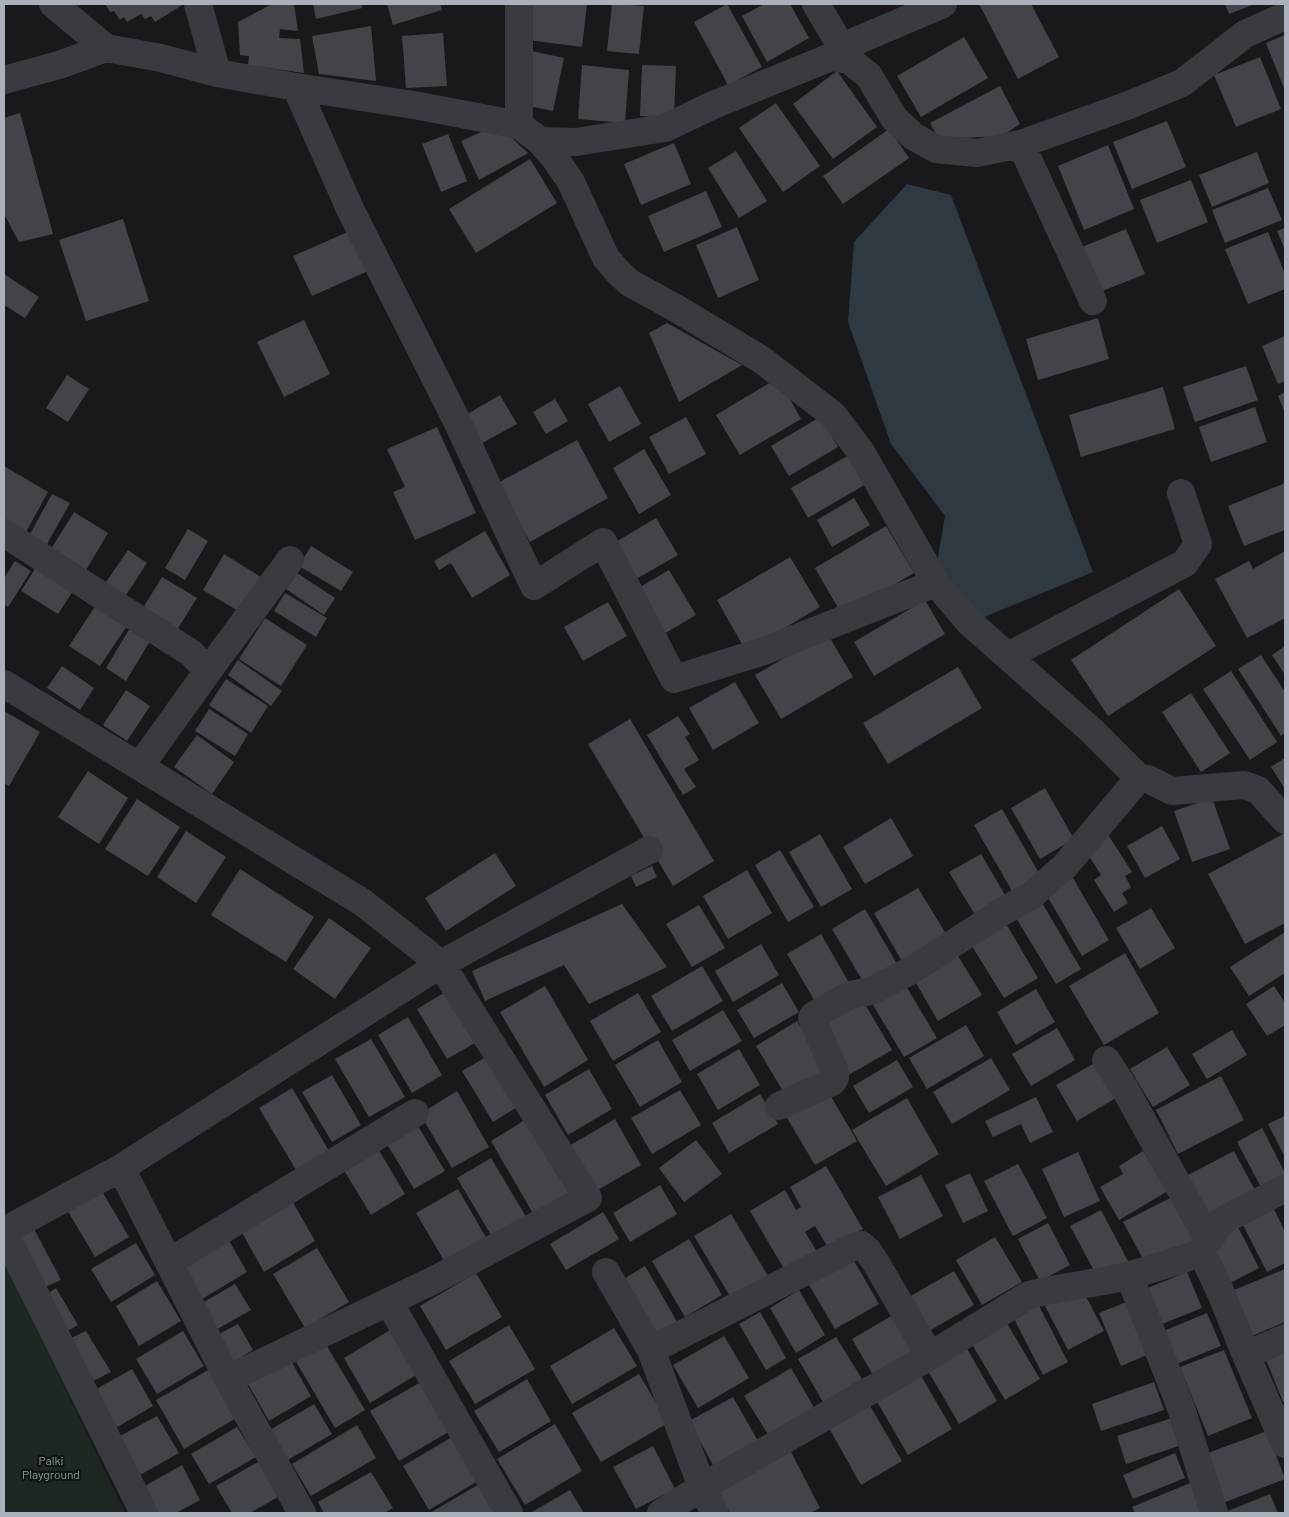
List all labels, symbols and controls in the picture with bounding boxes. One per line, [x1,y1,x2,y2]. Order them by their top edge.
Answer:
park label: Palki Playground [22,1453,80,1481]

